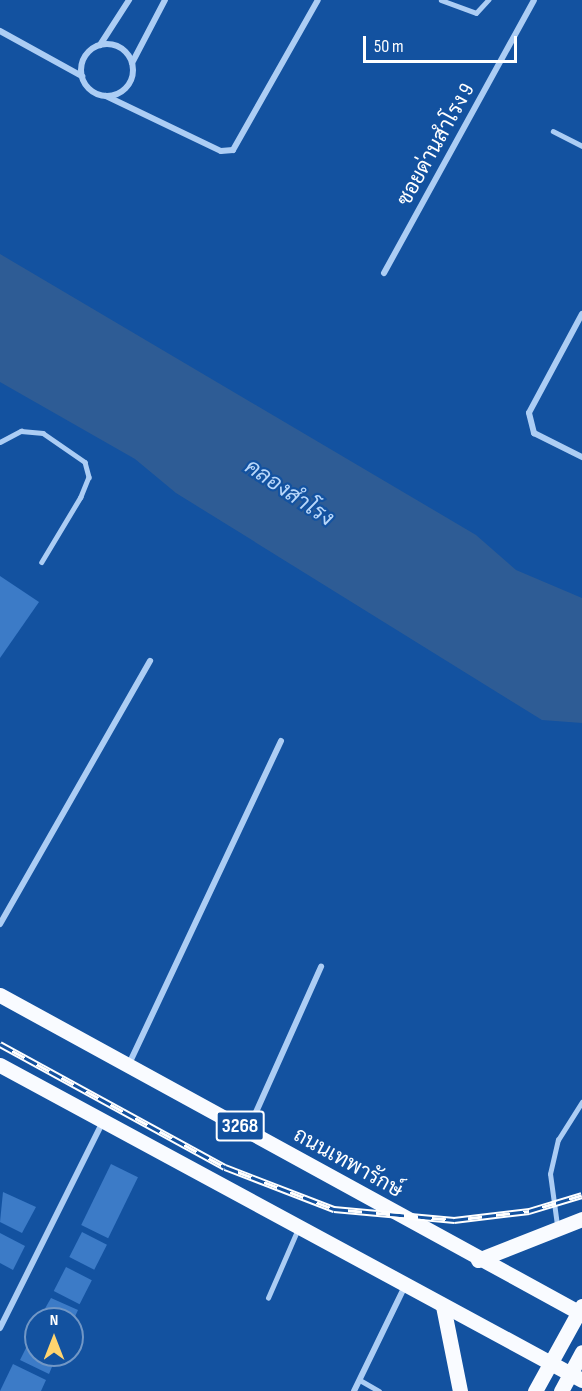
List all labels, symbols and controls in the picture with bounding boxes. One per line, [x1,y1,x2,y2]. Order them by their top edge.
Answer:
scale bar [366,24,520,62]
text: 50 m [374,36,404,57]
street label: ซอยด่านสำโรง 9 [392,79,480,211]
water label: คลองสำโรง [240,454,338,532]
road number: 3268 [214,1109,266,1143]
street label: ถนนเทพารักษ์ [289,1123,407,1203]
north arrow [24,1307,84,1367]
text: N [50,1311,58,1330]

